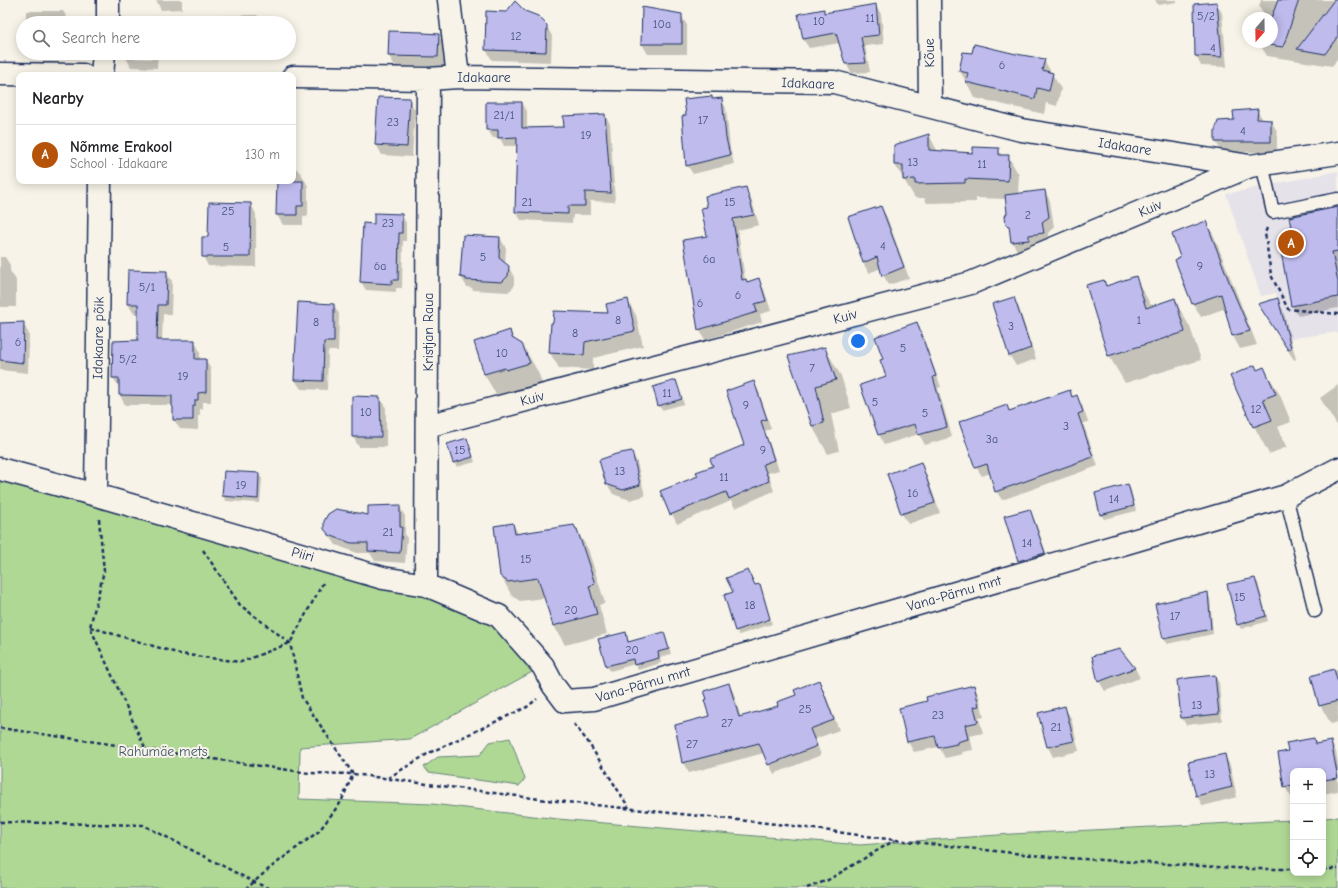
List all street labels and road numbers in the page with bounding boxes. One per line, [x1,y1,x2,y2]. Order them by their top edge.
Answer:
street label: Kõue [921,38,938,68]
street label: Idakaare [457,69,511,86]
street label: Idakaare [781,74,835,93]
street label: Idakaare [1097,134,1153,159]
street label: Kuiv [1136,196,1165,221]
street label: Kristjan Raua [420,292,437,372]
street label: Idakaare põik [89,296,108,380]
street label: Kuiv [831,305,859,328]
street label: Kuiv [518,387,546,410]
street label: Piiri [289,543,316,566]
street label: Vana-Pärnu mnt [905,572,1004,615]
street label: Vana-Pärnu mnt [594,663,693,706]

